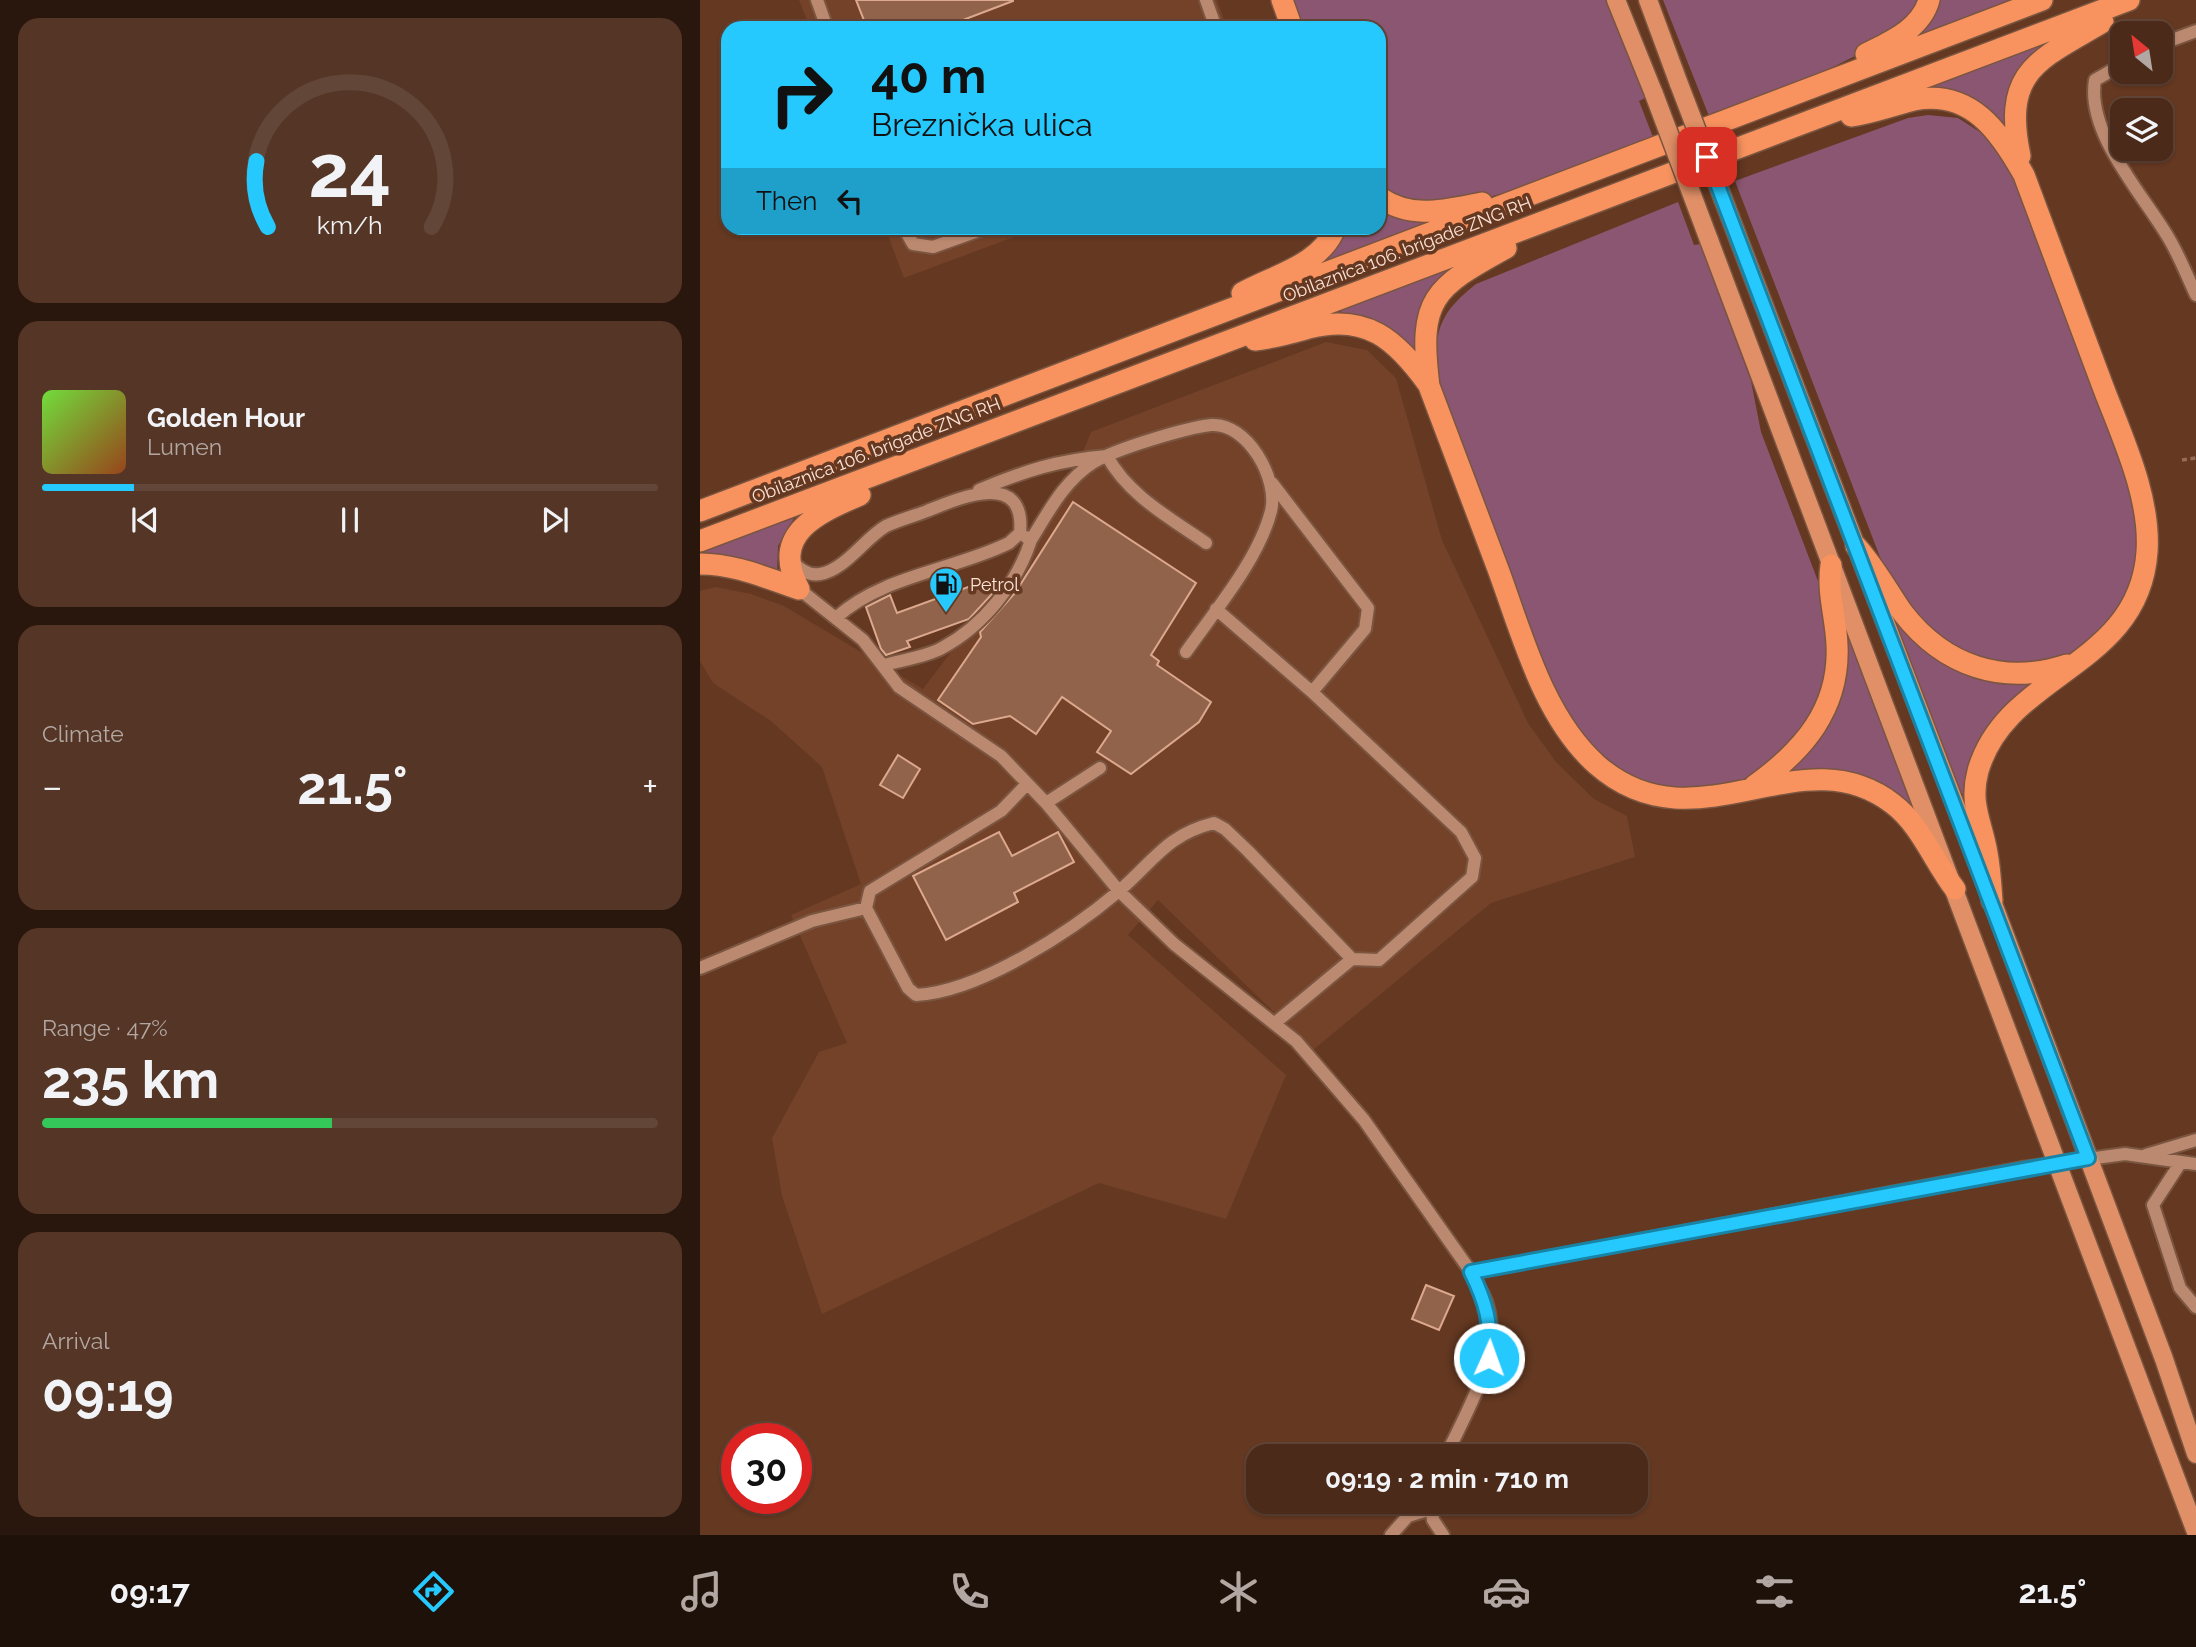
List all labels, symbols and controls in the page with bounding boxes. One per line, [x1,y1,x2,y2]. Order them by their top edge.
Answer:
north arrow [2110,21,2174,84]
map controls [2110,21,2173,161]
text: 40 m [871,47,986,104]
icon: right [756,49,847,140]
button: layers [2110,98,2173,161]
text: Breznička ulica [871,106,1093,143]
pin [1677,127,1737,187]
text: 24 [309,129,391,214]
icon: arrive [1688,138,1726,176]
icon: left [831,182,869,220]
text: Then [756,186,817,216]
street label: Obilaznica 106. brigade ZNG RH [1280,192,1534,306]
text: km/h [317,210,383,240]
street label: Obilaznica 106. brigade ZNG RH [749,393,1003,507]
text: Golden Hour [147,403,305,433]
text: Lumen [147,433,222,460]
icon: previous [126,501,164,539]
icon: pause [331,501,369,539]
icon: next [536,501,574,539]
fuel station icon: Petrol [927,565,965,614]
place label: Petrol [970,574,1019,595]
text: Climate [42,720,124,747]
text: 21.5° [297,755,408,816]
text: − [42,764,62,809]
text: + [642,764,658,809]
text: Range · 47% [42,1014,168,1041]
text: 235 km [42,1049,219,1110]
position arrow [1452,1321,1526,1395]
text: Arrival [42,1327,109,1354]
text: 09:19 [42,1362,174,1423]
speed limit sign: 30 [721,1423,812,1514]
text: 09:19 · 2 min · 710 m [1325,1464,1569,1494]
icon: directions [409,1567,458,1616]
icon: music [677,1567,726,1616]
icon: phone [945,1567,994,1616]
icon: climate [1214,1567,1263,1616]
icon: car [1482,1567,1531,1616]
icon: filters [1750,1567,1799,1616]
text: 09:17 [110,1573,190,1610]
text: 21.5° [2018,1573,2086,1610]

